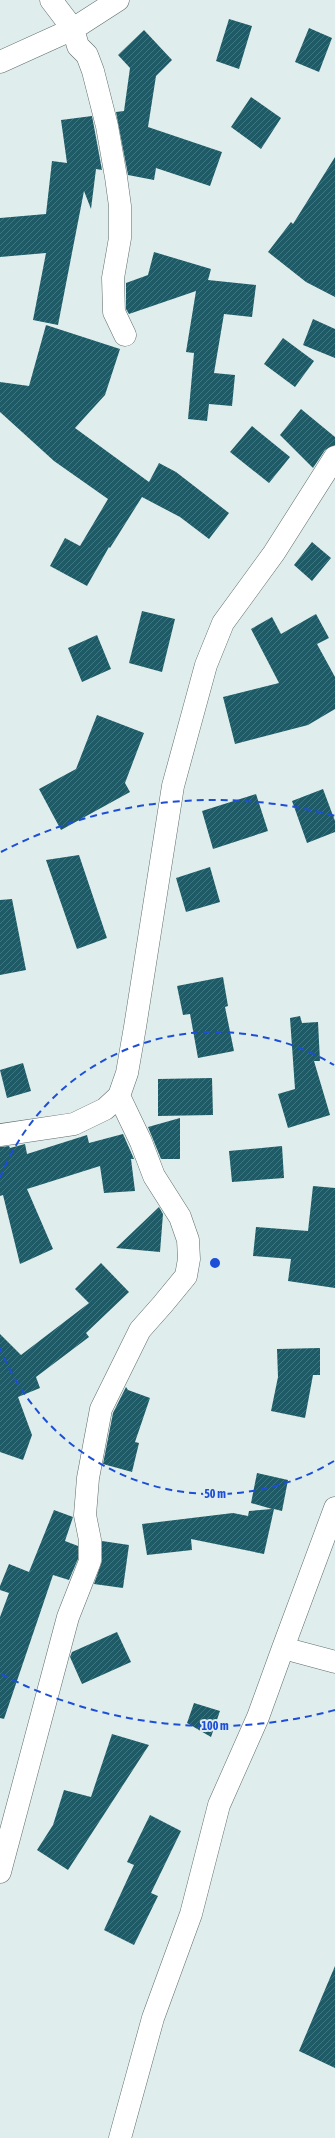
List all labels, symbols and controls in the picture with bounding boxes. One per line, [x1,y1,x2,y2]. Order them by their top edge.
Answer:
centre of rings [208,1256,222,1270]
text: 50 m [204,1487,226,1501]
text: 100 m [201,1719,229,1733]

